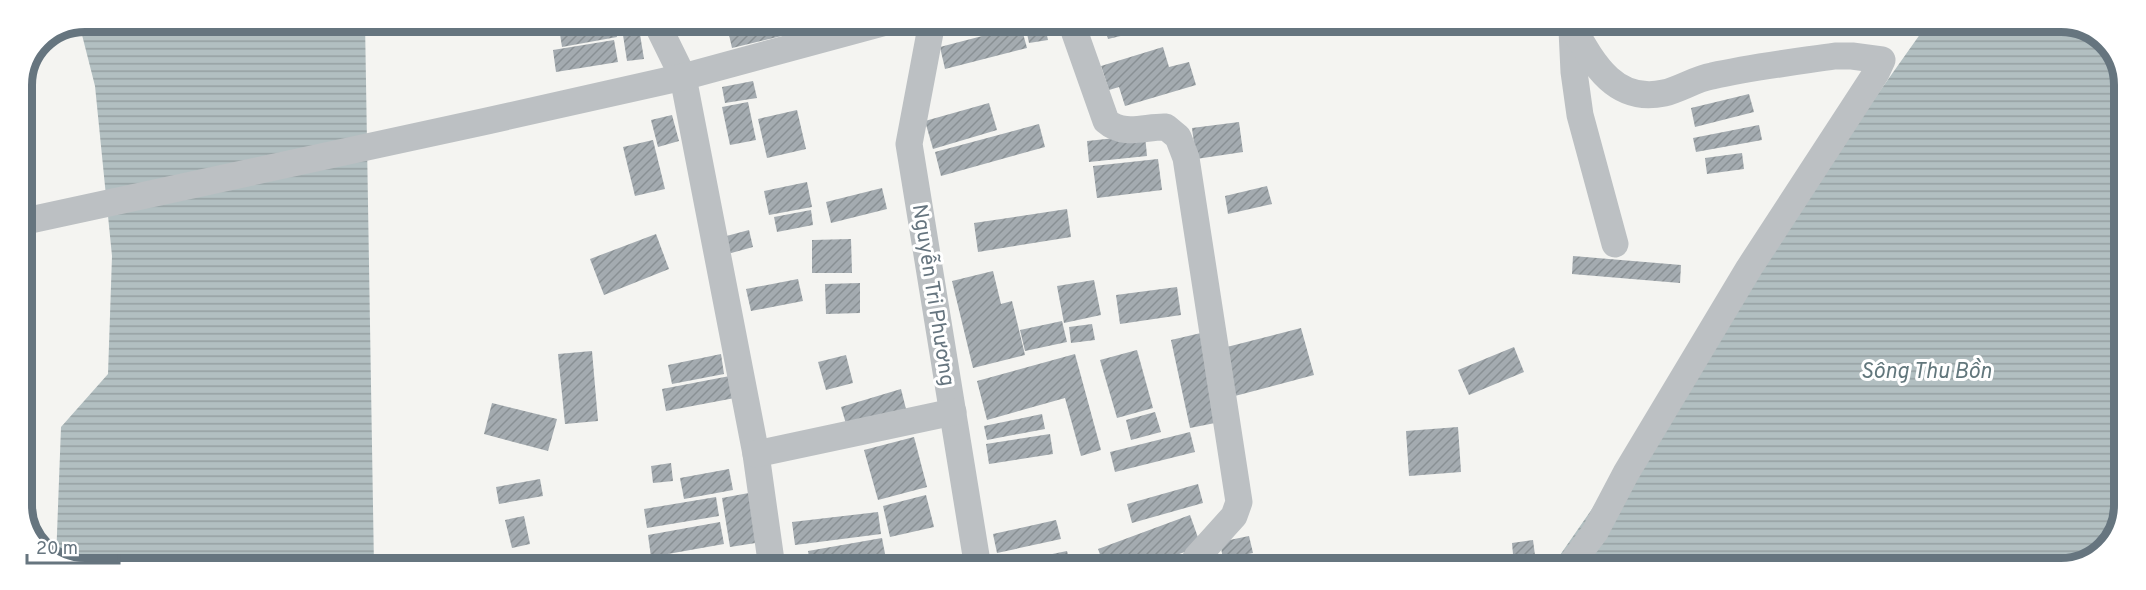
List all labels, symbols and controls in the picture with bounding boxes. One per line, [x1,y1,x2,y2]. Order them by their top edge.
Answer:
street label: Nguyễn Tri Phương [905,202,961,388]
water label: Sông Thu Bồn [1860,358,1992,386]
scale bar [27,527,118,565]
text: 20 m [36,538,78,561]

